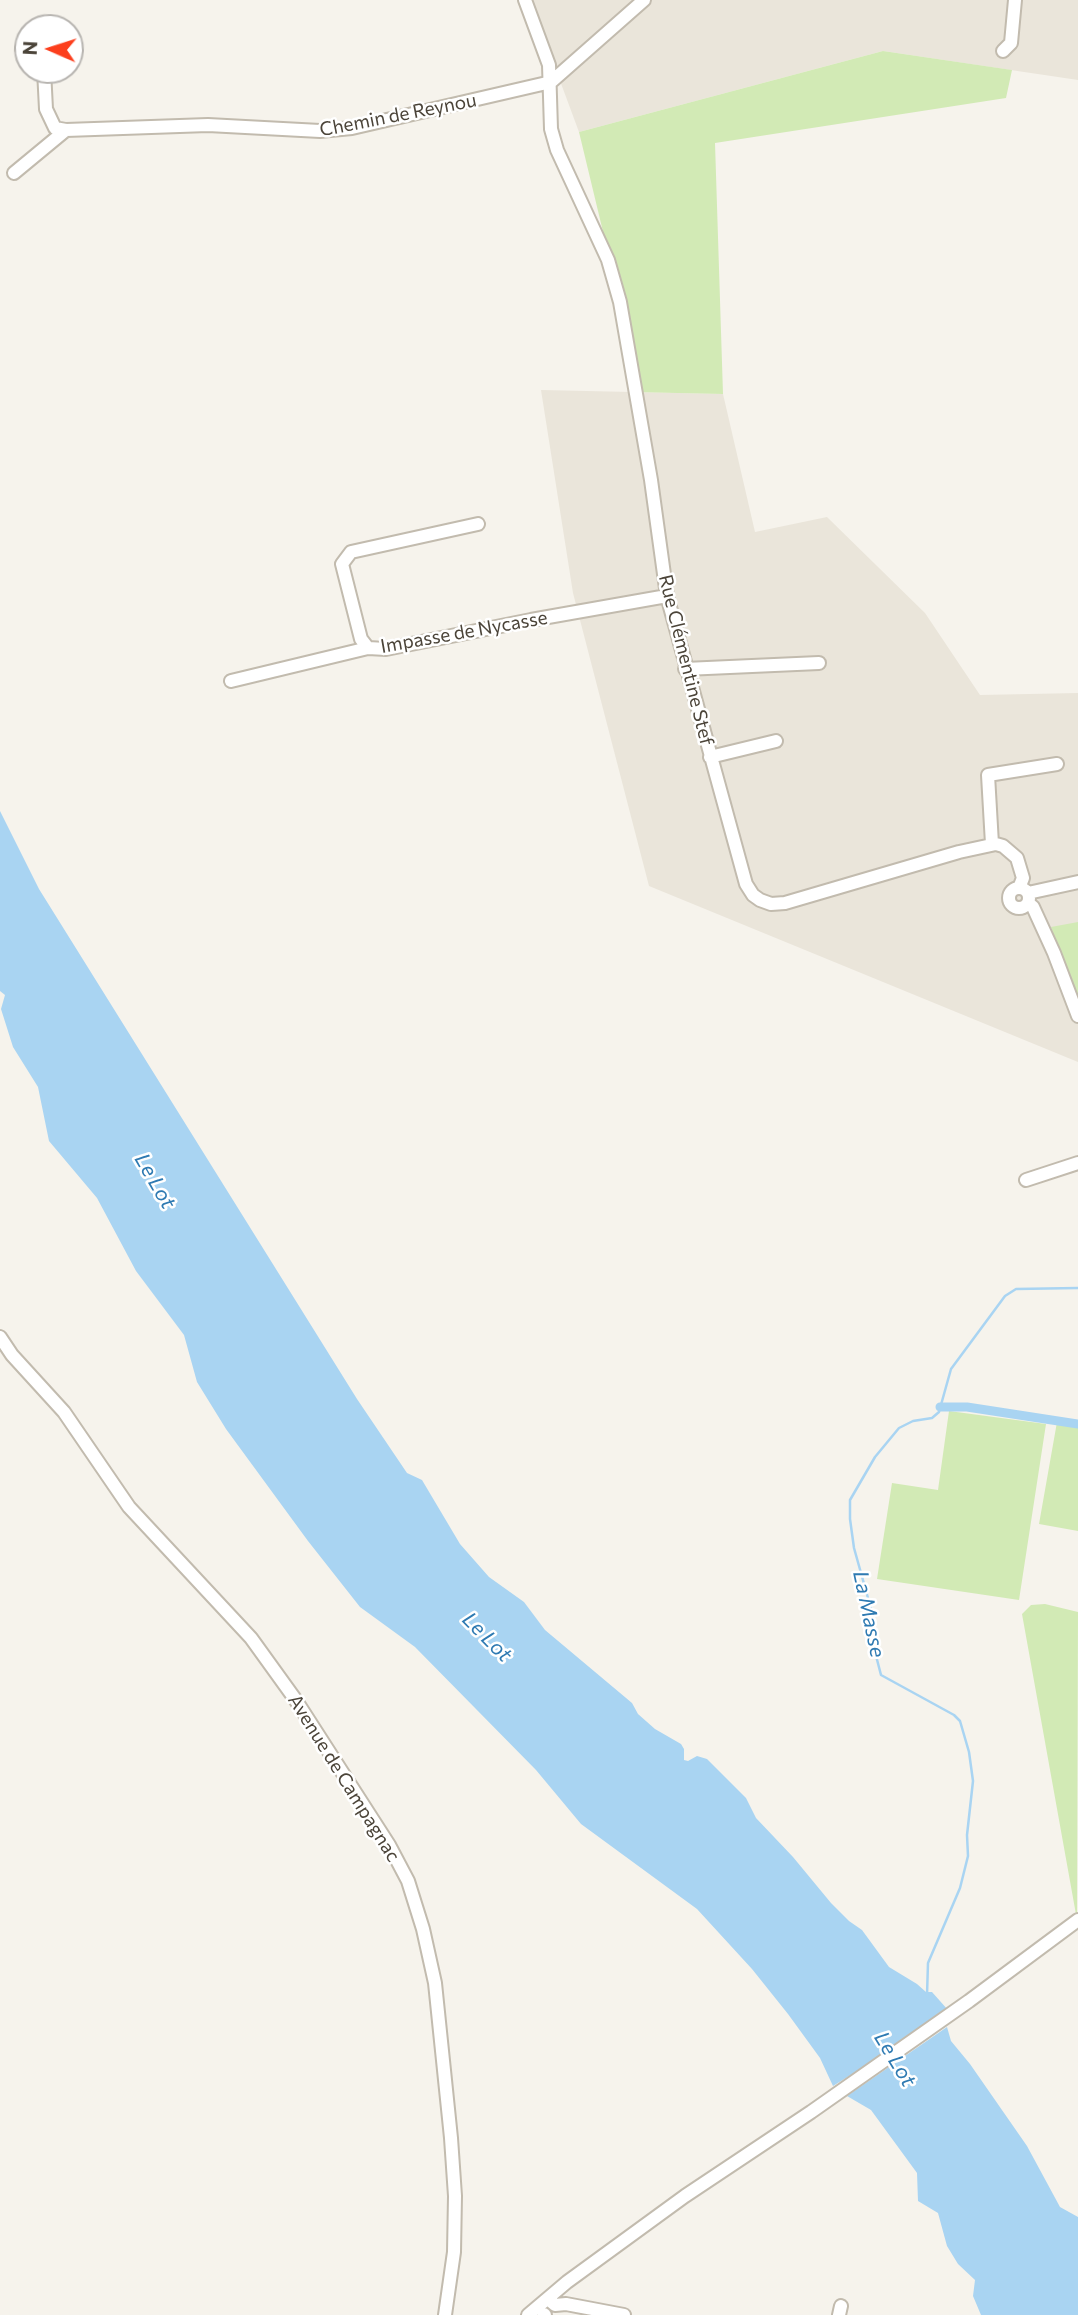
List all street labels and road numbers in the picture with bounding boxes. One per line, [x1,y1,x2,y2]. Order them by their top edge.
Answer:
street label: Chemin de Reynou [318,89,478,141]
street label: Rue Clémentine Stef [654,572,718,748]
street label: Impasse de Nycasse [379,606,549,658]
street label: Avenue de Campagnac [283,1690,405,1866]

